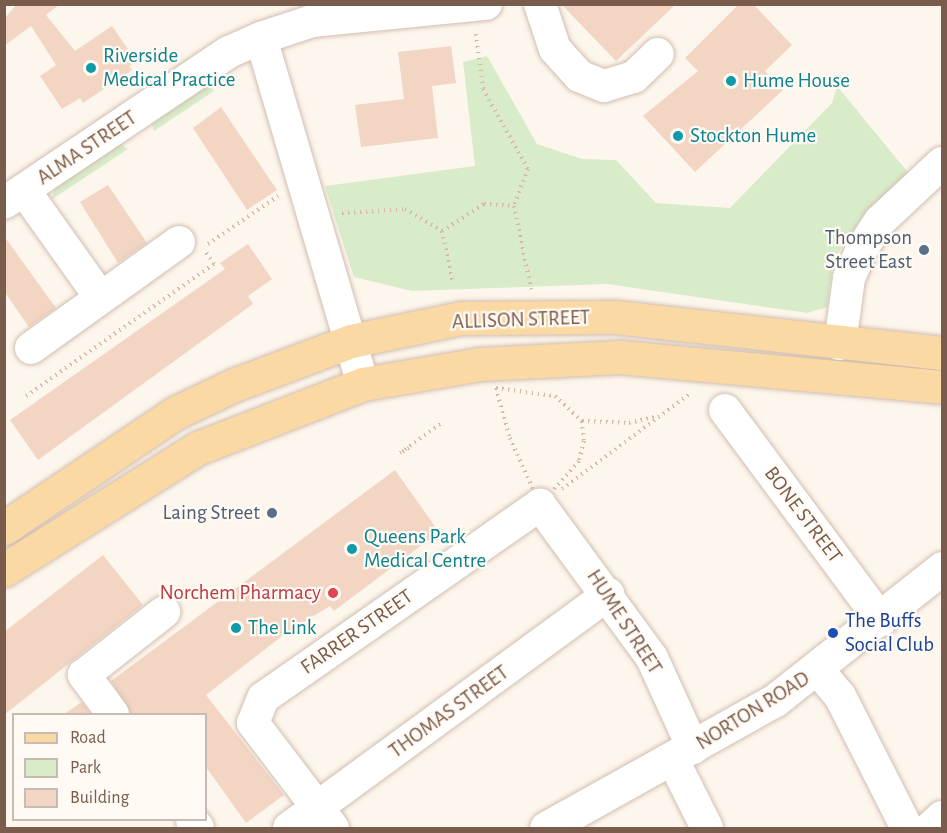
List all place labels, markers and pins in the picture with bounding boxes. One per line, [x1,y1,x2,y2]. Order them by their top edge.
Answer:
place label: Riverside Medical Practice [103,43,236,93]
marker: Riverside Medical Practice [84,61,98,75]
place label: Hume House [743,68,850,94]
marker: Hume House [724,74,738,88]
place label: Stockton Hume [690,123,816,149]
marker: Stockton Hume [671,129,685,143]
place label: Thompson Street East [825,225,912,275]
marker: Thompson Street East [917,243,931,257]
place label: Laing Street [163,500,260,526]
marker: Laing Street [265,506,279,520]
place label: Queens Park Medical Centre [364,524,486,574]
marker: Queens Park Medical Centre [345,542,359,556]
place label: Norchem Pharmacy [160,580,321,606]
marker: Norchem Pharmacy [326,586,340,600]
place label: The Buffs Social Club [845,608,934,658]
place label: The Link [248,615,316,641]
marker: The Link [229,621,243,635]
marker: The Buffs Social Club [826,626,840,640]

